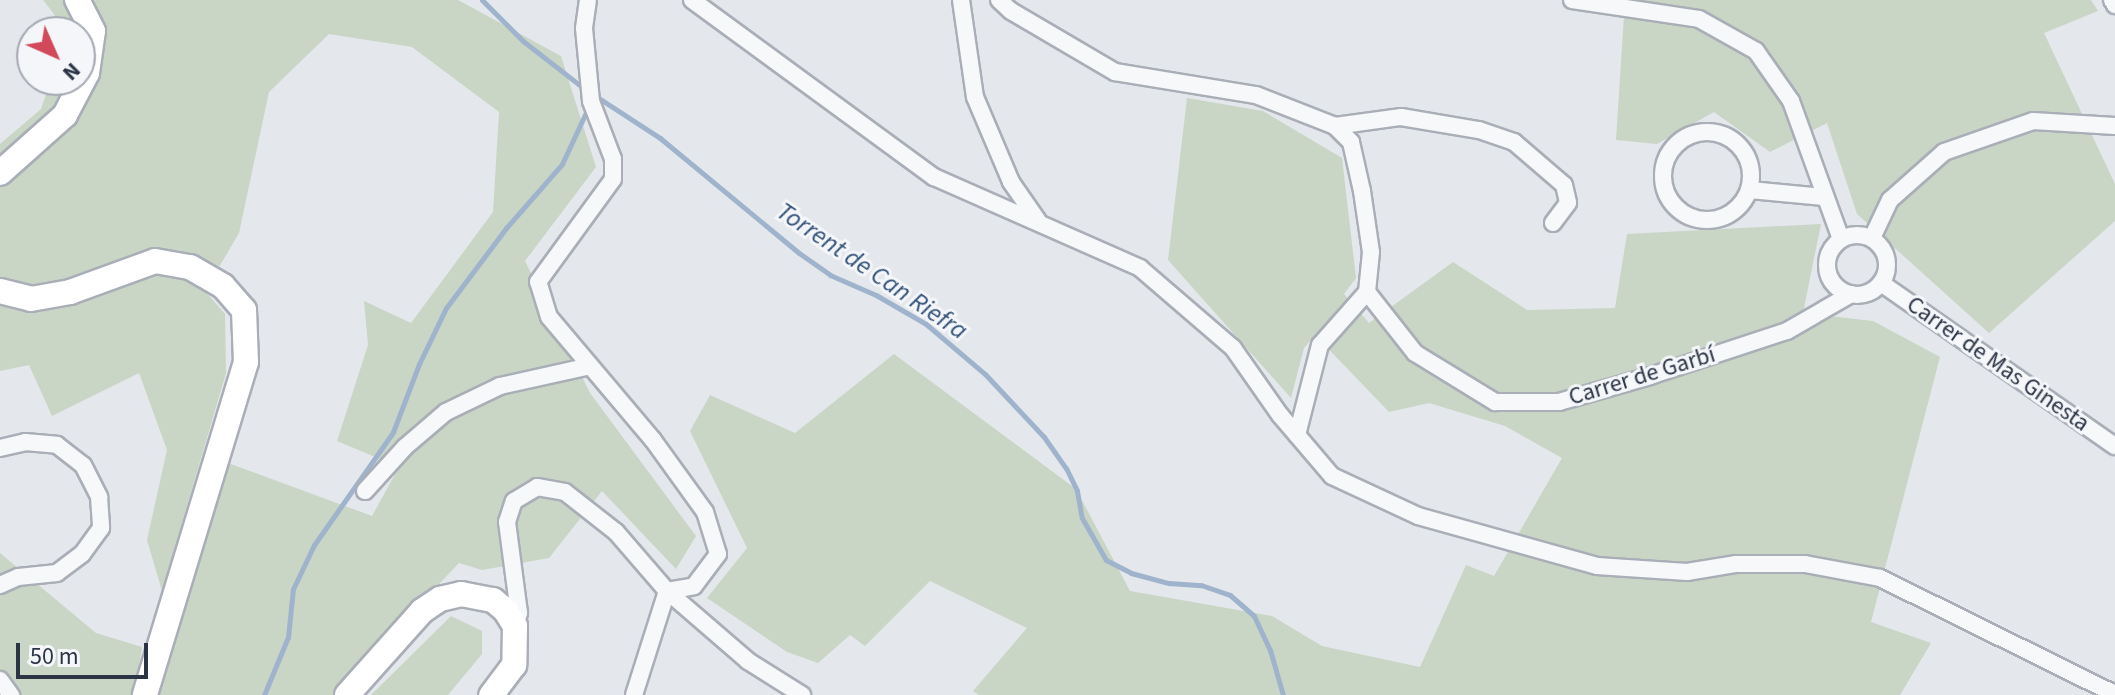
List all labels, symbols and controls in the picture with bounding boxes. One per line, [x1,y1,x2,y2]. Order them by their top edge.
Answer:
north arrow [16,16,96,96]
text: N [55,55,88,88]
water label: Torrent de Can Riefra [771,196,973,346]
street label: Carrer de Mas Ginesta [1901,290,2095,438]
street label: Carrer de Garbí [1565,340,1719,412]
scale bar [20,627,152,677]
text: 50 m [30,639,79,674]

